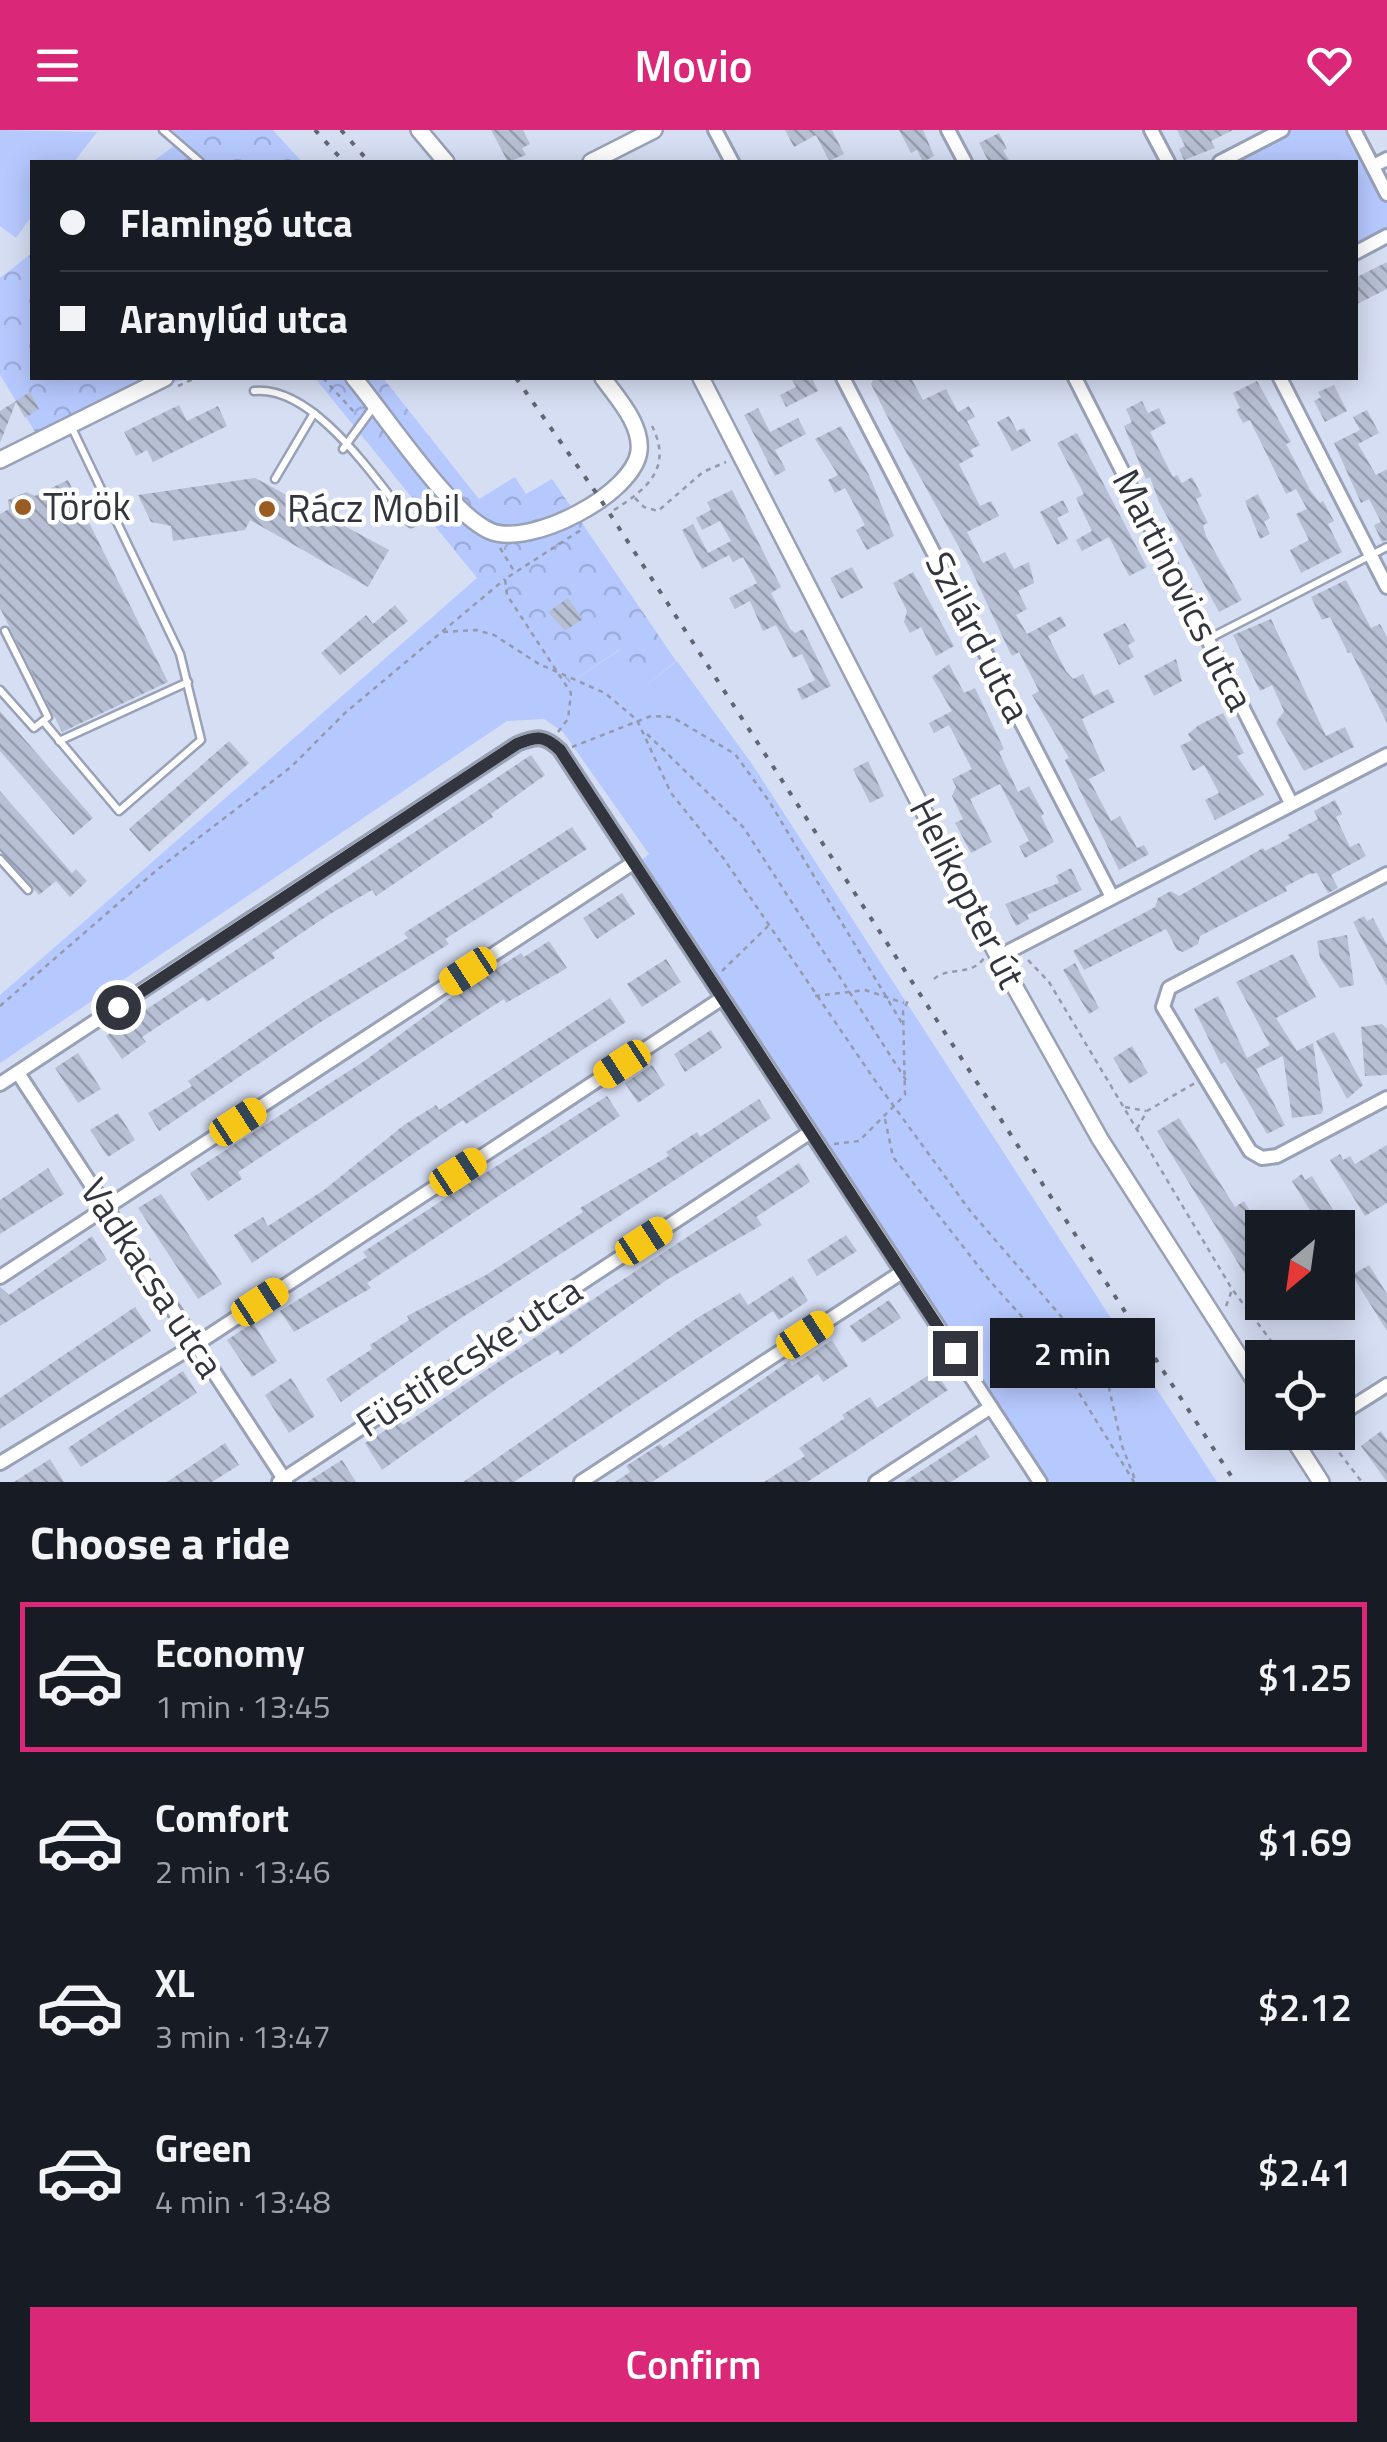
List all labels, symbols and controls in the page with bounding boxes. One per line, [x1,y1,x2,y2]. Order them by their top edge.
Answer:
text: Movio [634,31,753,99]
icon: menu [30,38,85,93]
icon: heart [1302,38,1357,93]
text: Flamingó utca [120,194,353,252]
text: Aranylúd utca [120,290,348,348]
street label: Martinovics utca [1098,459,1270,720]
place label: Török [43,477,131,535]
place label: Rácz Mobil [287,479,461,537]
marker: Török [12,496,34,518]
marker: Rácz Mobil [256,498,278,520]
street label: Szilárd utca [911,541,1047,732]
street label: Helikopter út [895,787,1041,998]
car [435,942,501,1000]
route start [96,985,141,1030]
car [589,1035,655,1093]
car [205,1093,271,1151]
car [425,1143,491,1201]
street label: Vadkacsa utca [66,1166,239,1389]
north arrow [1245,1210,1355,1320]
map controls [1245,1210,1355,1450]
car [611,1212,677,1270]
street label: Füstifecske utca [344,1261,593,1451]
car [227,1273,293,1331]
car [772,1306,838,1364]
callout: 2 min [990,1318,1155,1388]
text: 2 min [1034,1329,1111,1377]
route end [933,1331,978,1376]
button: locate [1245,1340,1355,1450]
text: Choose a ride [30,1508,290,1576]
text: Economy [155,1624,305,1682]
icon: car [35,1632,125,1722]
text: $1.25 [1258,1648,1352,1706]
text: 1 min · 13:45 [155,1682,331,1730]
text: Comfort [155,1789,289,1847]
icon: car [35,1797,125,1887]
text: $1.69 [1258,1813,1352,1871]
text: 2 min · 13:46 [155,1847,331,1895]
text: XL [155,1954,195,2012]
icon: car [35,1962,125,2052]
text: $2.12 [1258,1978,1352,2036]
text: 3 min · 13:47 [155,2012,331,2060]
text: Green [155,2119,252,2177]
icon: car [35,2127,125,2217]
text: $2.41 [1258,2143,1352,2201]
text: 4 min · 13:48 [155,2177,331,2225]
button: Confirm [30,2307,1357,2422]

